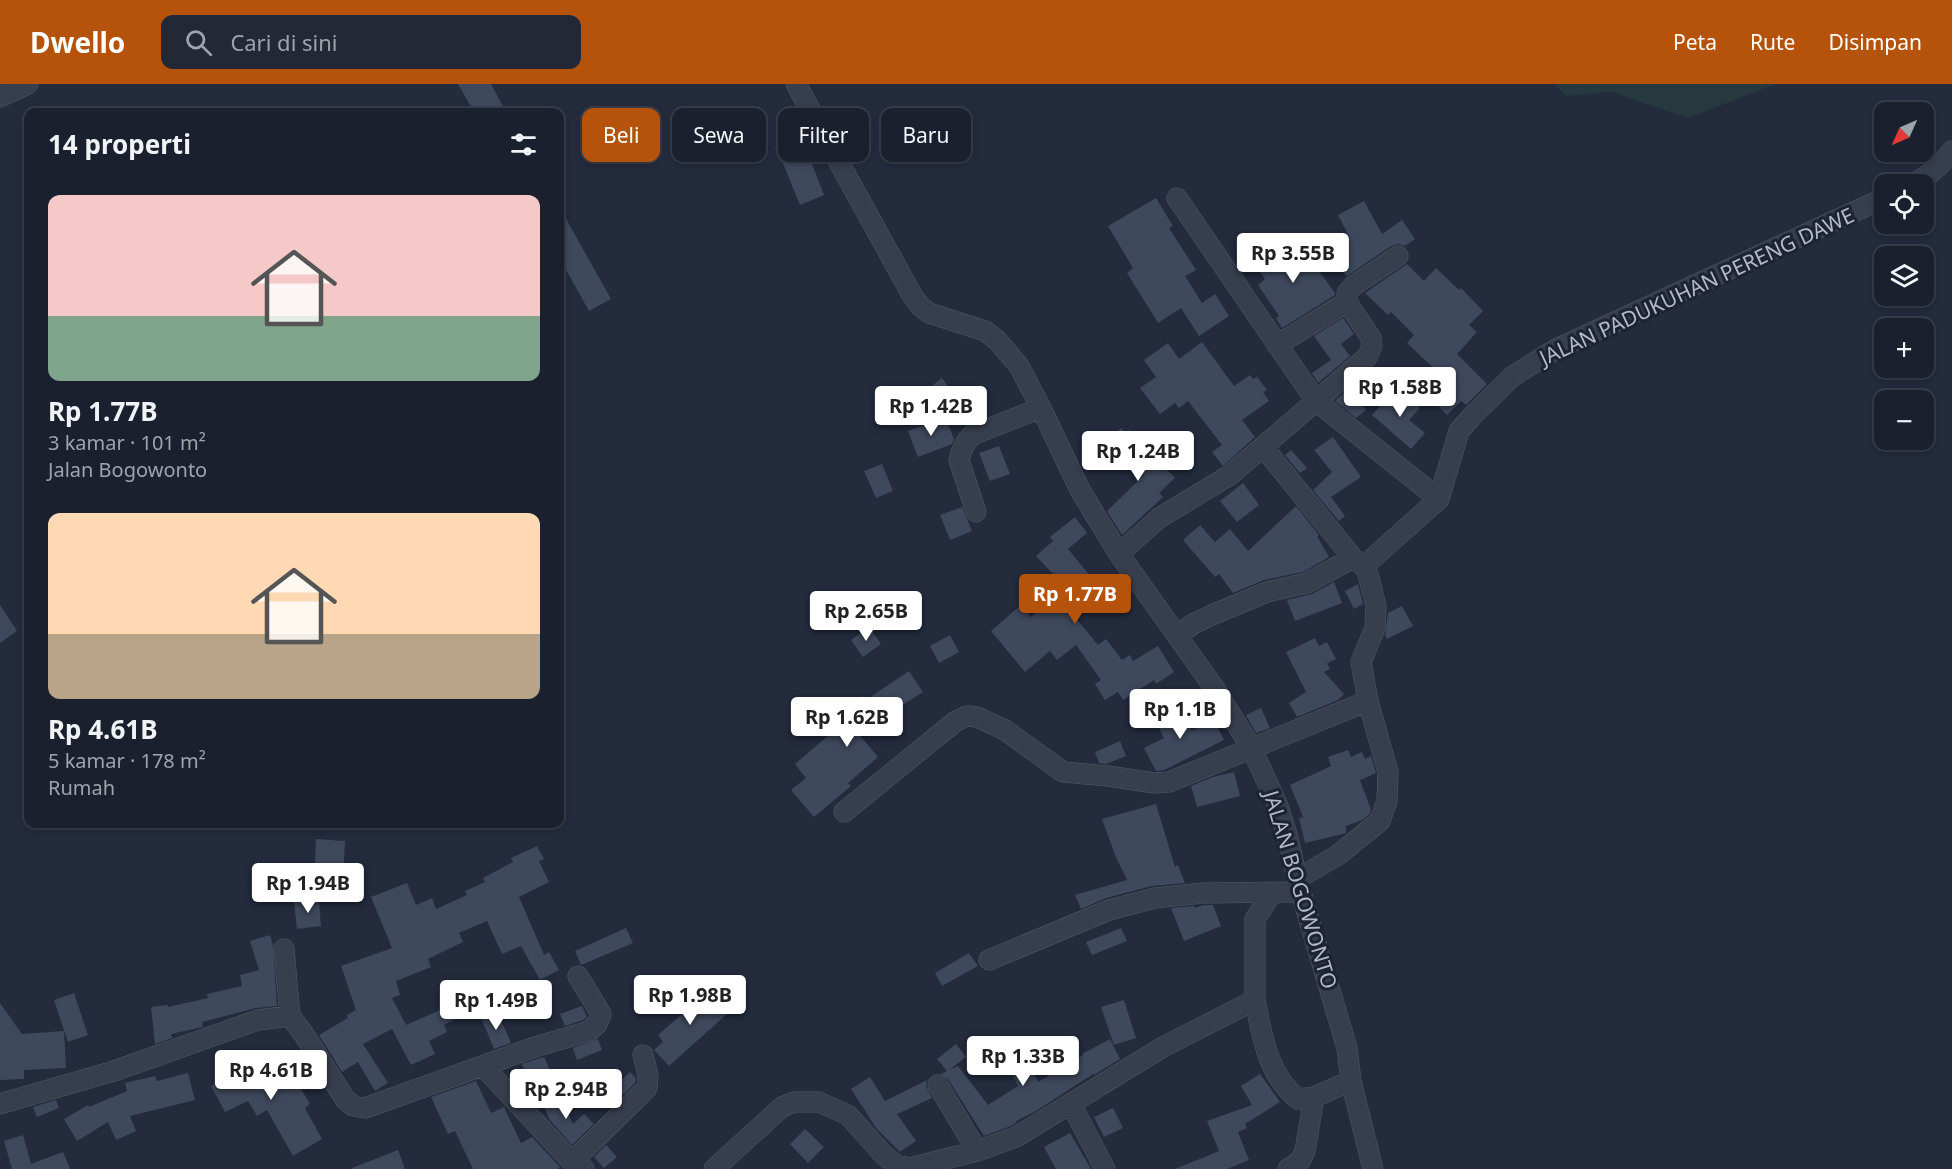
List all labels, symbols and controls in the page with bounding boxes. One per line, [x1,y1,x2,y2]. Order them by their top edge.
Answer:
search box [161,15,581,69]
text: Dwello [30,23,125,61]
icon: search [182,26,215,59]
text: Cari di sini [230,27,338,57]
text: Peta [1673,28,1717,56]
text: Rute [1750,28,1795,56]
text: Disimpan [1828,28,1922,56]
north arrow [1874,102,1934,162]
map controls [1874,102,1934,450]
chip: Beli [582,108,660,162]
chip: Sewa [672,108,766,162]
chip: Filter [778,108,869,162]
chip: Baru [881,108,971,162]
text: 14 properti [48,126,191,162]
icon: filters [507,128,540,161]
button: locate [1874,174,1934,234]
street label: JALAN PADUKUHAN PERENG DAWE [1533,201,1858,372]
pin: Rp 3.55B [1231,233,1355,284]
icon: home [240,234,348,342]
text: Rp 3.55B [1251,239,1335,266]
button: layers [1874,246,1934,306]
button: + [1874,318,1934,378]
pin: Rp 1.58B [1338,367,1462,418]
text: Rp 1.58B [1358,373,1442,400]
pin: Rp 1.42B [869,386,993,437]
button: − [1874,390,1934,450]
text: Rp 1.42B [889,392,973,419]
text: Rp 1.77B [48,393,157,429]
text: 3 kamar · 101 m² [48,429,206,456]
pin: Rp 1.24B [1076,431,1200,482]
text: Rp 1.24B [1096,437,1180,464]
text: Jalan Bogowonto [48,456,207,483]
icon: home [240,552,348,660]
pin: Rp 1.77B [1013,574,1137,625]
text: Rp 1.77B [1033,580,1117,607]
pin: Rp 2.65B [804,591,928,642]
text: Rp 2.65B [824,597,908,624]
pin: Rp 1.1B [1125,689,1235,740]
text: Rp 1.1B [1144,695,1216,722]
pin: Rp 1.62B [785,697,909,748]
text: Rp 1.62B [805,703,889,730]
text: Rp 4.61B [48,711,157,747]
text: 5 kamar · 178 m² [48,747,206,774]
text: Rumah [48,774,115,801]
street label: JALAN BOGOWONTO [1257,785,1344,992]
pin: Rp 1.94B [246,863,370,914]
text: Rp 1.94B [266,869,350,896]
pin: Rp 1.98B [628,975,752,1026]
pin: Rp 1.49B [434,980,558,1031]
text: Rp 1.98B [648,981,732,1008]
text: Rp 1.49B [454,986,538,1013]
pin: Rp 1.33B [961,1036,1085,1087]
text: Rp 1.33B [981,1042,1065,1069]
pin: Rp 4.61B [209,1050,333,1101]
text: Rp 4.61B [229,1056,313,1083]
pin: Rp 2.94B [504,1069,628,1120]
text: Rp 2.94B [524,1075,608,1102]

